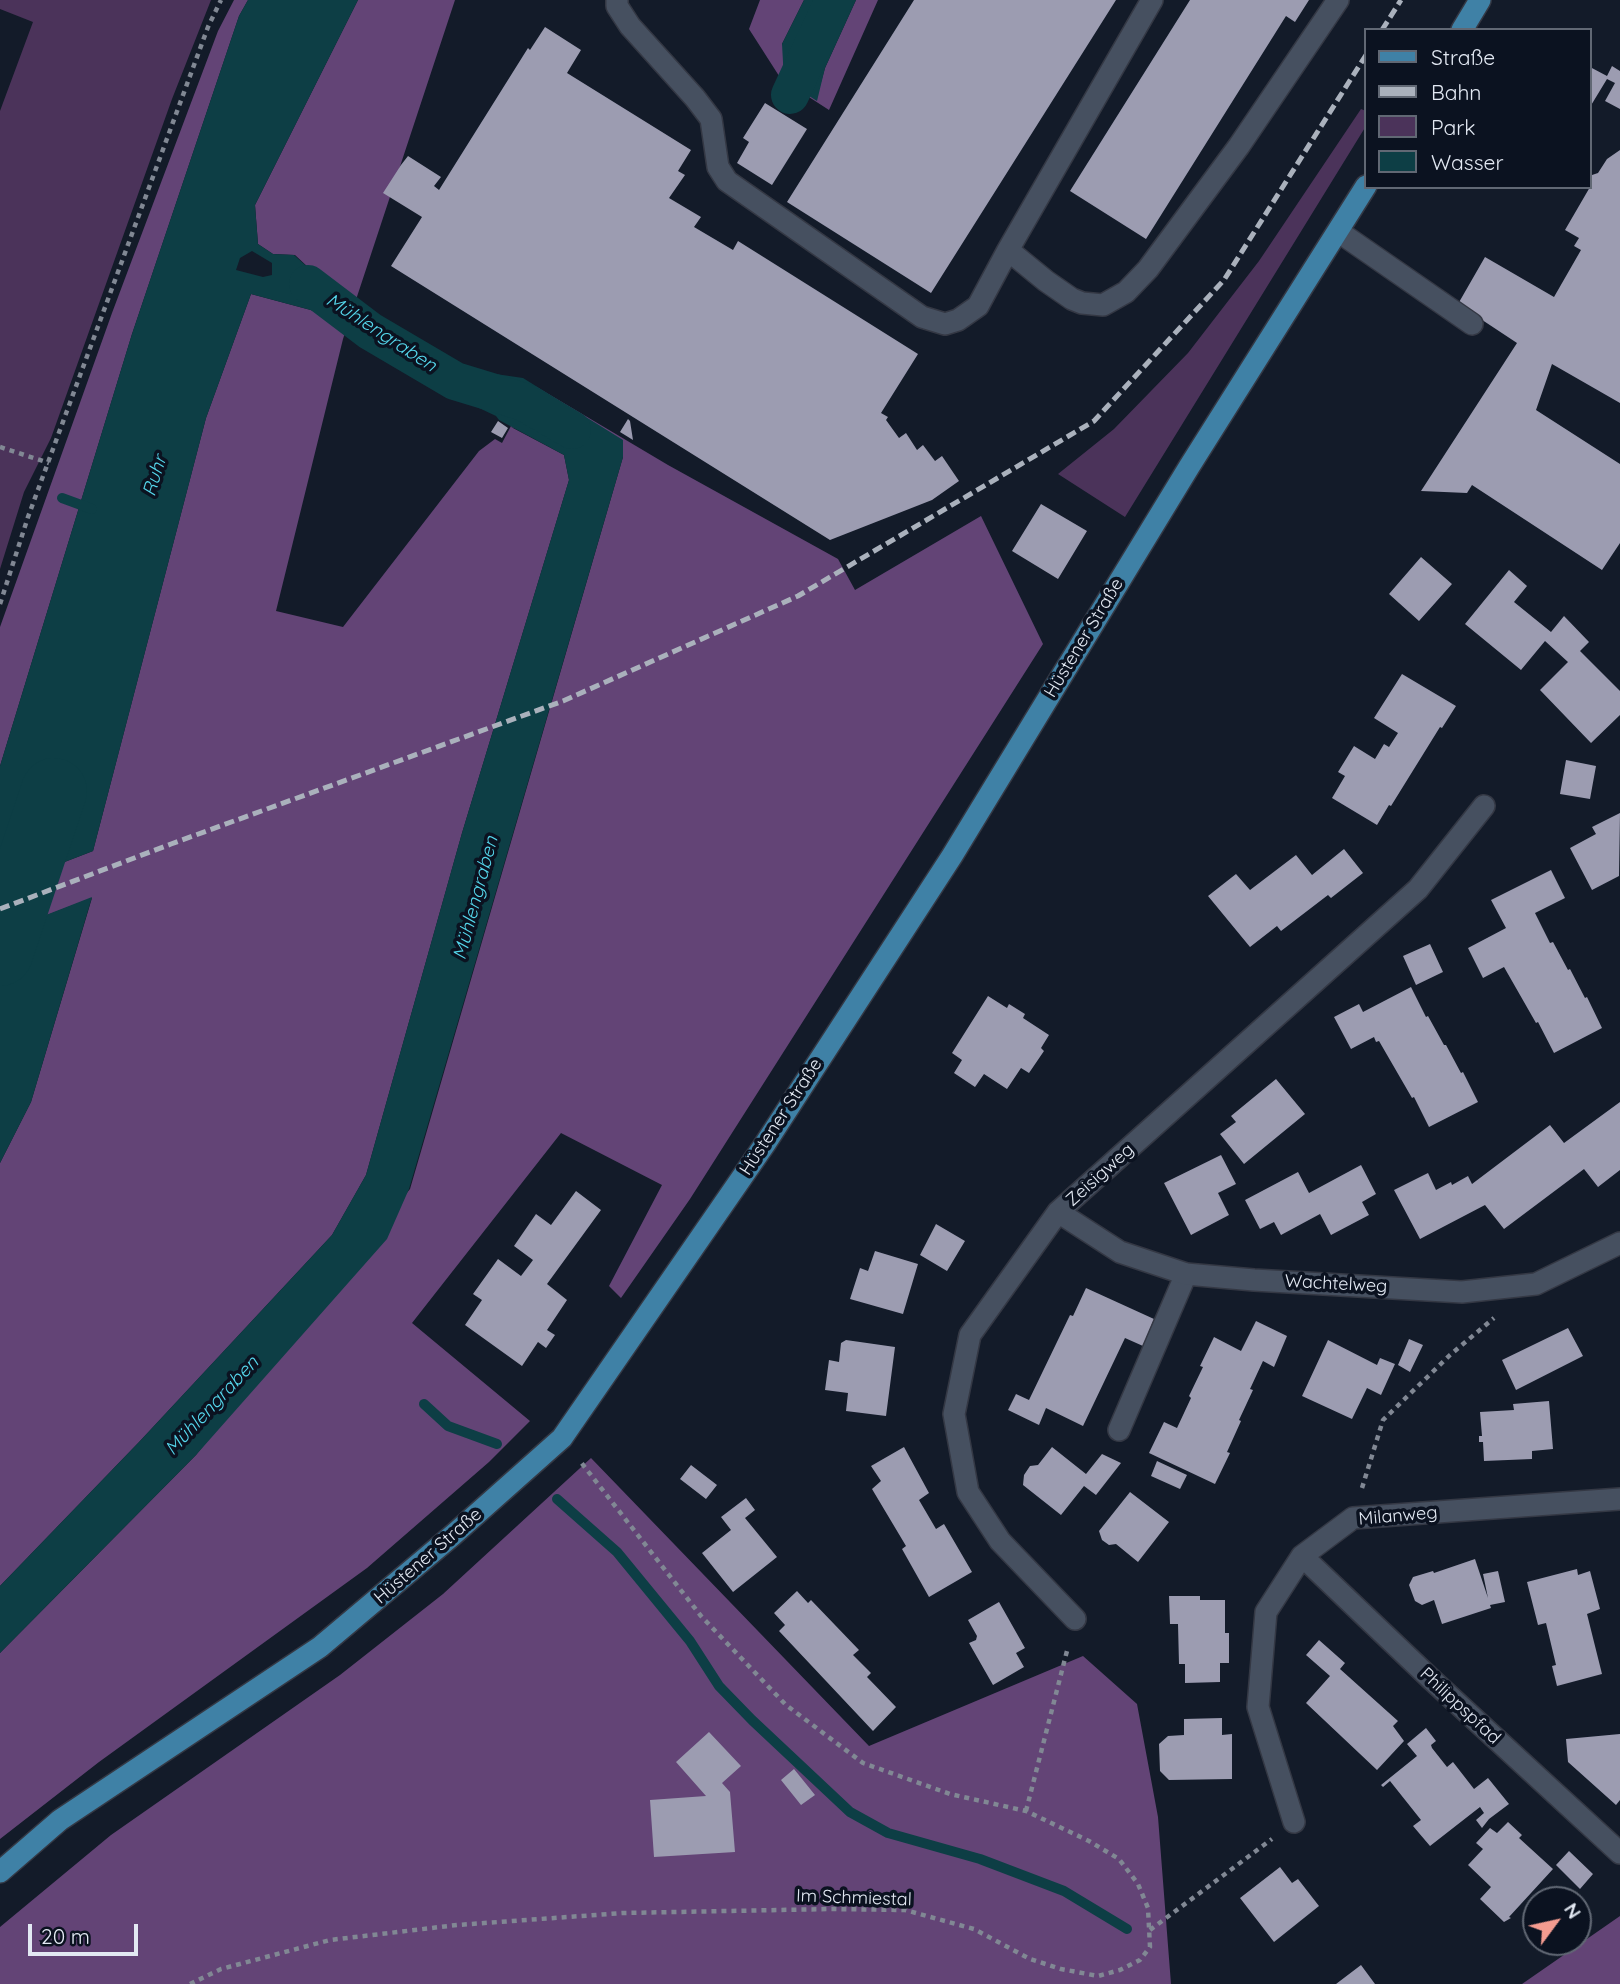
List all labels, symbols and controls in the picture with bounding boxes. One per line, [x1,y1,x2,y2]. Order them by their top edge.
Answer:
legend [1364,28,1592,189]
text: Straße [1431,44,1495,70]
text: Bahn [1431,79,1481,105]
text: Park [1431,114,1475,140]
text: Wasser [1431,149,1503,175]
water label: Mühlengraben [322,289,440,377]
water label: Ruhr [138,453,172,499]
street label: Hüstener Straße [1040,575,1128,701]
water label: Mühlengraben [449,834,503,962]
street label: Hüstener Straße [735,1054,827,1180]
street label: Zeisigweg [1062,1139,1138,1211]
street label: Wachtelweg [1284,1271,1388,1297]
water label: Mühlengraben [160,1352,264,1460]
street label: Milanweg [1358,1502,1438,1530]
street label: Hüstener Straße [370,1504,486,1608]
street label: Philippspfad [1415,1663,1505,1749]
street label: Im Schmiestal [796,1885,912,1911]
north arrow [1522,1886,1592,1956]
text: N [1559,1898,1587,1923]
scale bar [32,1910,142,1954]
text: 20 m [41,1923,90,1949]

